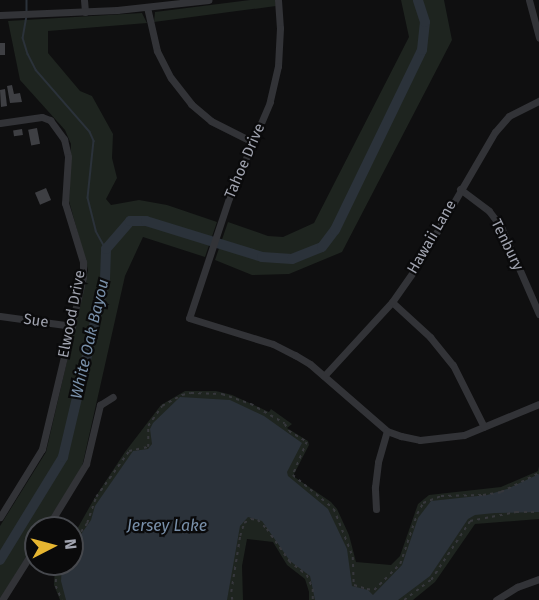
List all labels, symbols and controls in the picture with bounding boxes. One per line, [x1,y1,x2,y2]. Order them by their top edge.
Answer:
street label: Tahoe Drive [221,121,269,201]
street label: Hawaii Lane [404,197,460,277]
street label: Tenbury [487,216,527,274]
street label: Elwood Drive [55,269,89,359]
water label: White Oak Bayou [67,277,113,401]
street label: Sue [22,310,50,332]
north arrow [24,516,84,576]
water label: Jersey Lake [127,516,207,536]
text: N [60,538,80,551]

